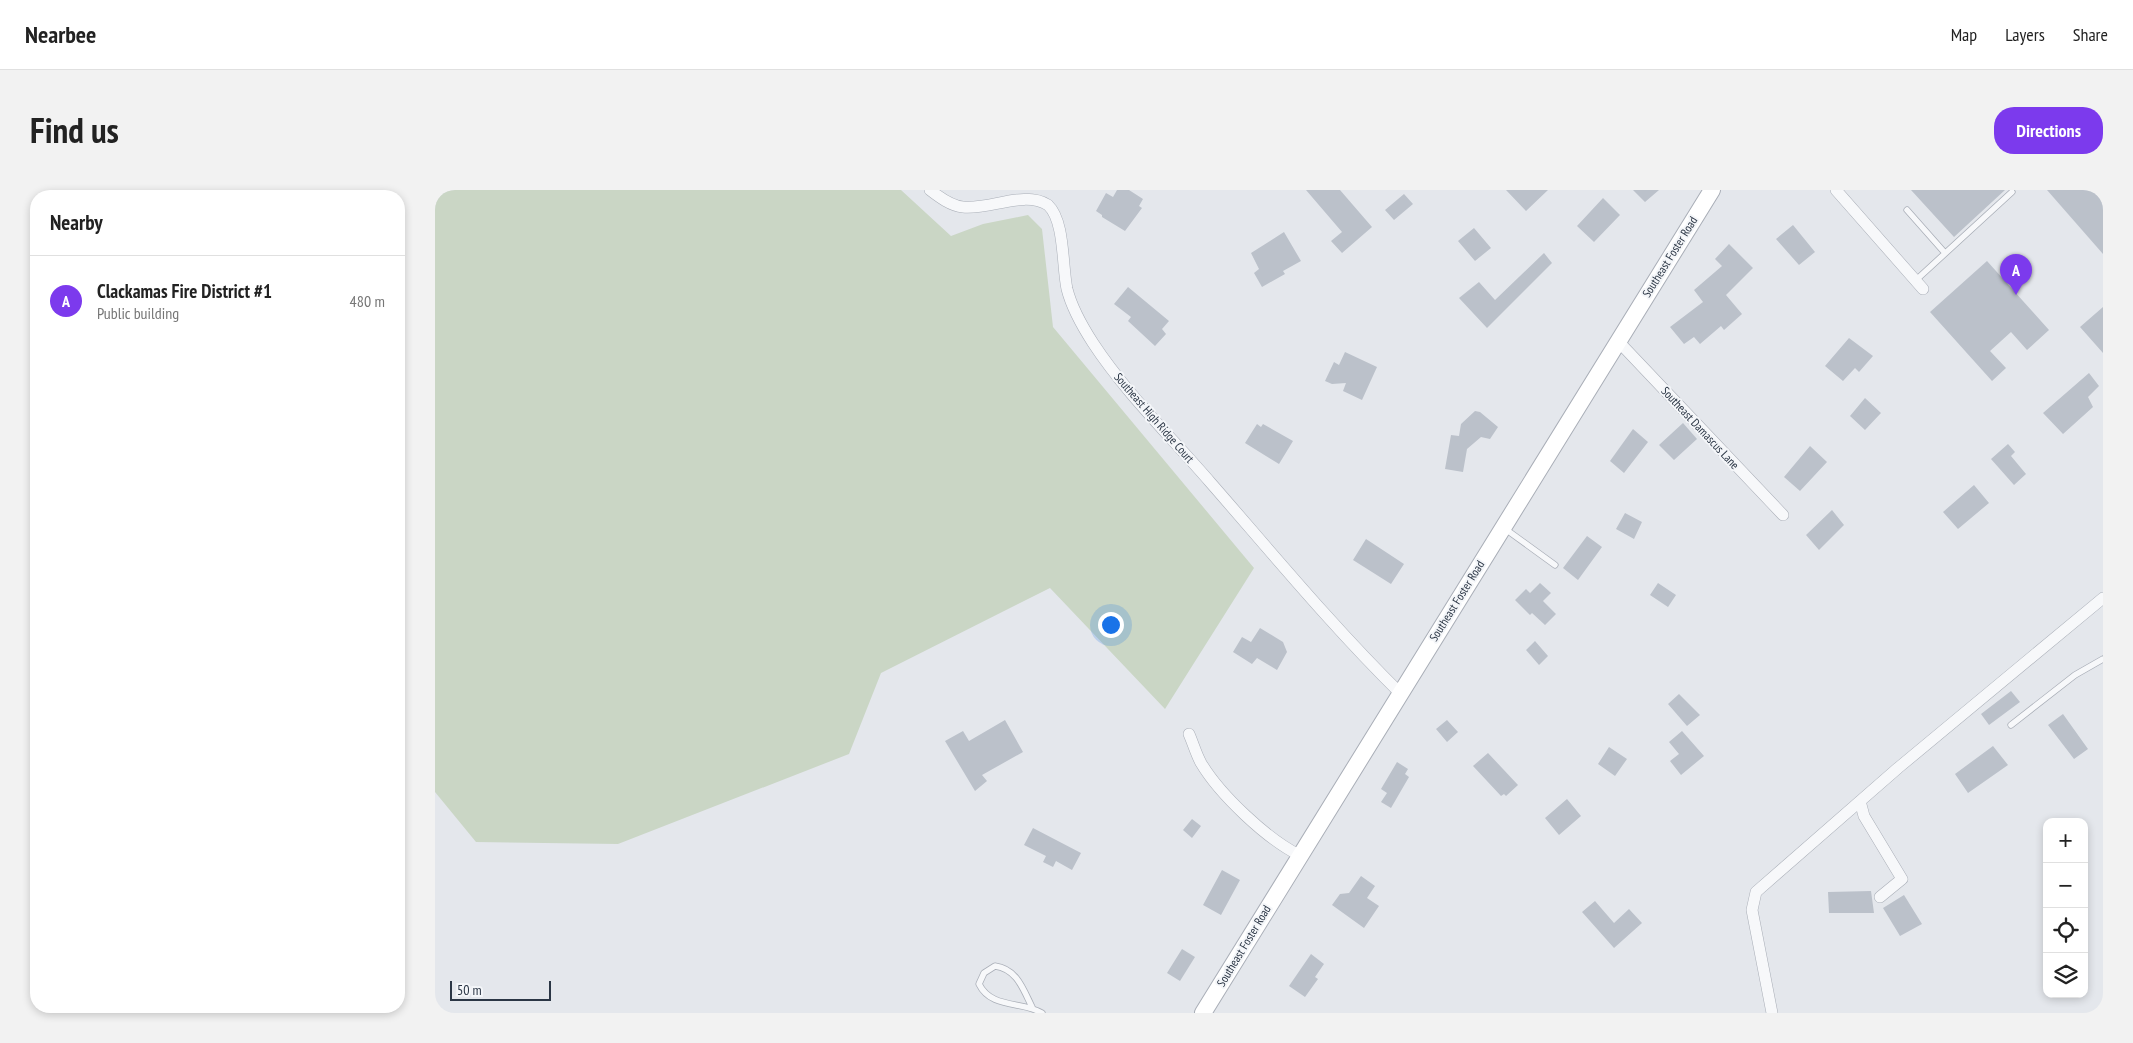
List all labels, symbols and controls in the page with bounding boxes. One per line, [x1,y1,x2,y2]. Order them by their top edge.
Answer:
text: Nearbee [25,19,96,50]
text: Map [1951,23,1977,46]
text: Layers [2005,23,2045,46]
text: Share [2073,23,2108,46]
text: Find us [30,107,119,153]
button: Directions [1994,107,2103,154]
text: Nearby [50,209,103,236]
street label: Southeast Foster Road [1639,214,1700,300]
pin: A [2000,254,2032,295]
text: Clackamas Fire District #1 [97,279,272,303]
text: A [62,291,70,311]
text: 480 m [350,291,385,311]
text: Public building [97,303,179,323]
street label: Southeast High Ridge Court [1111,370,1198,466]
street label: Southeast Damascus Lane [1658,383,1743,472]
street label: Southeast Foster Road [1426,558,1487,644]
your location [1098,612,1124,638]
map controls [2043,818,2088,998]
button: + [2043,818,2088,863]
button: − [2043,863,2088,908]
street label: Southeast Foster Road [1213,902,1274,989]
button: locate [2043,908,2088,953]
button: layers [2043,953,2088,998]
scale bar [450,978,551,1001]
text: 50 m [457,981,482,999]

